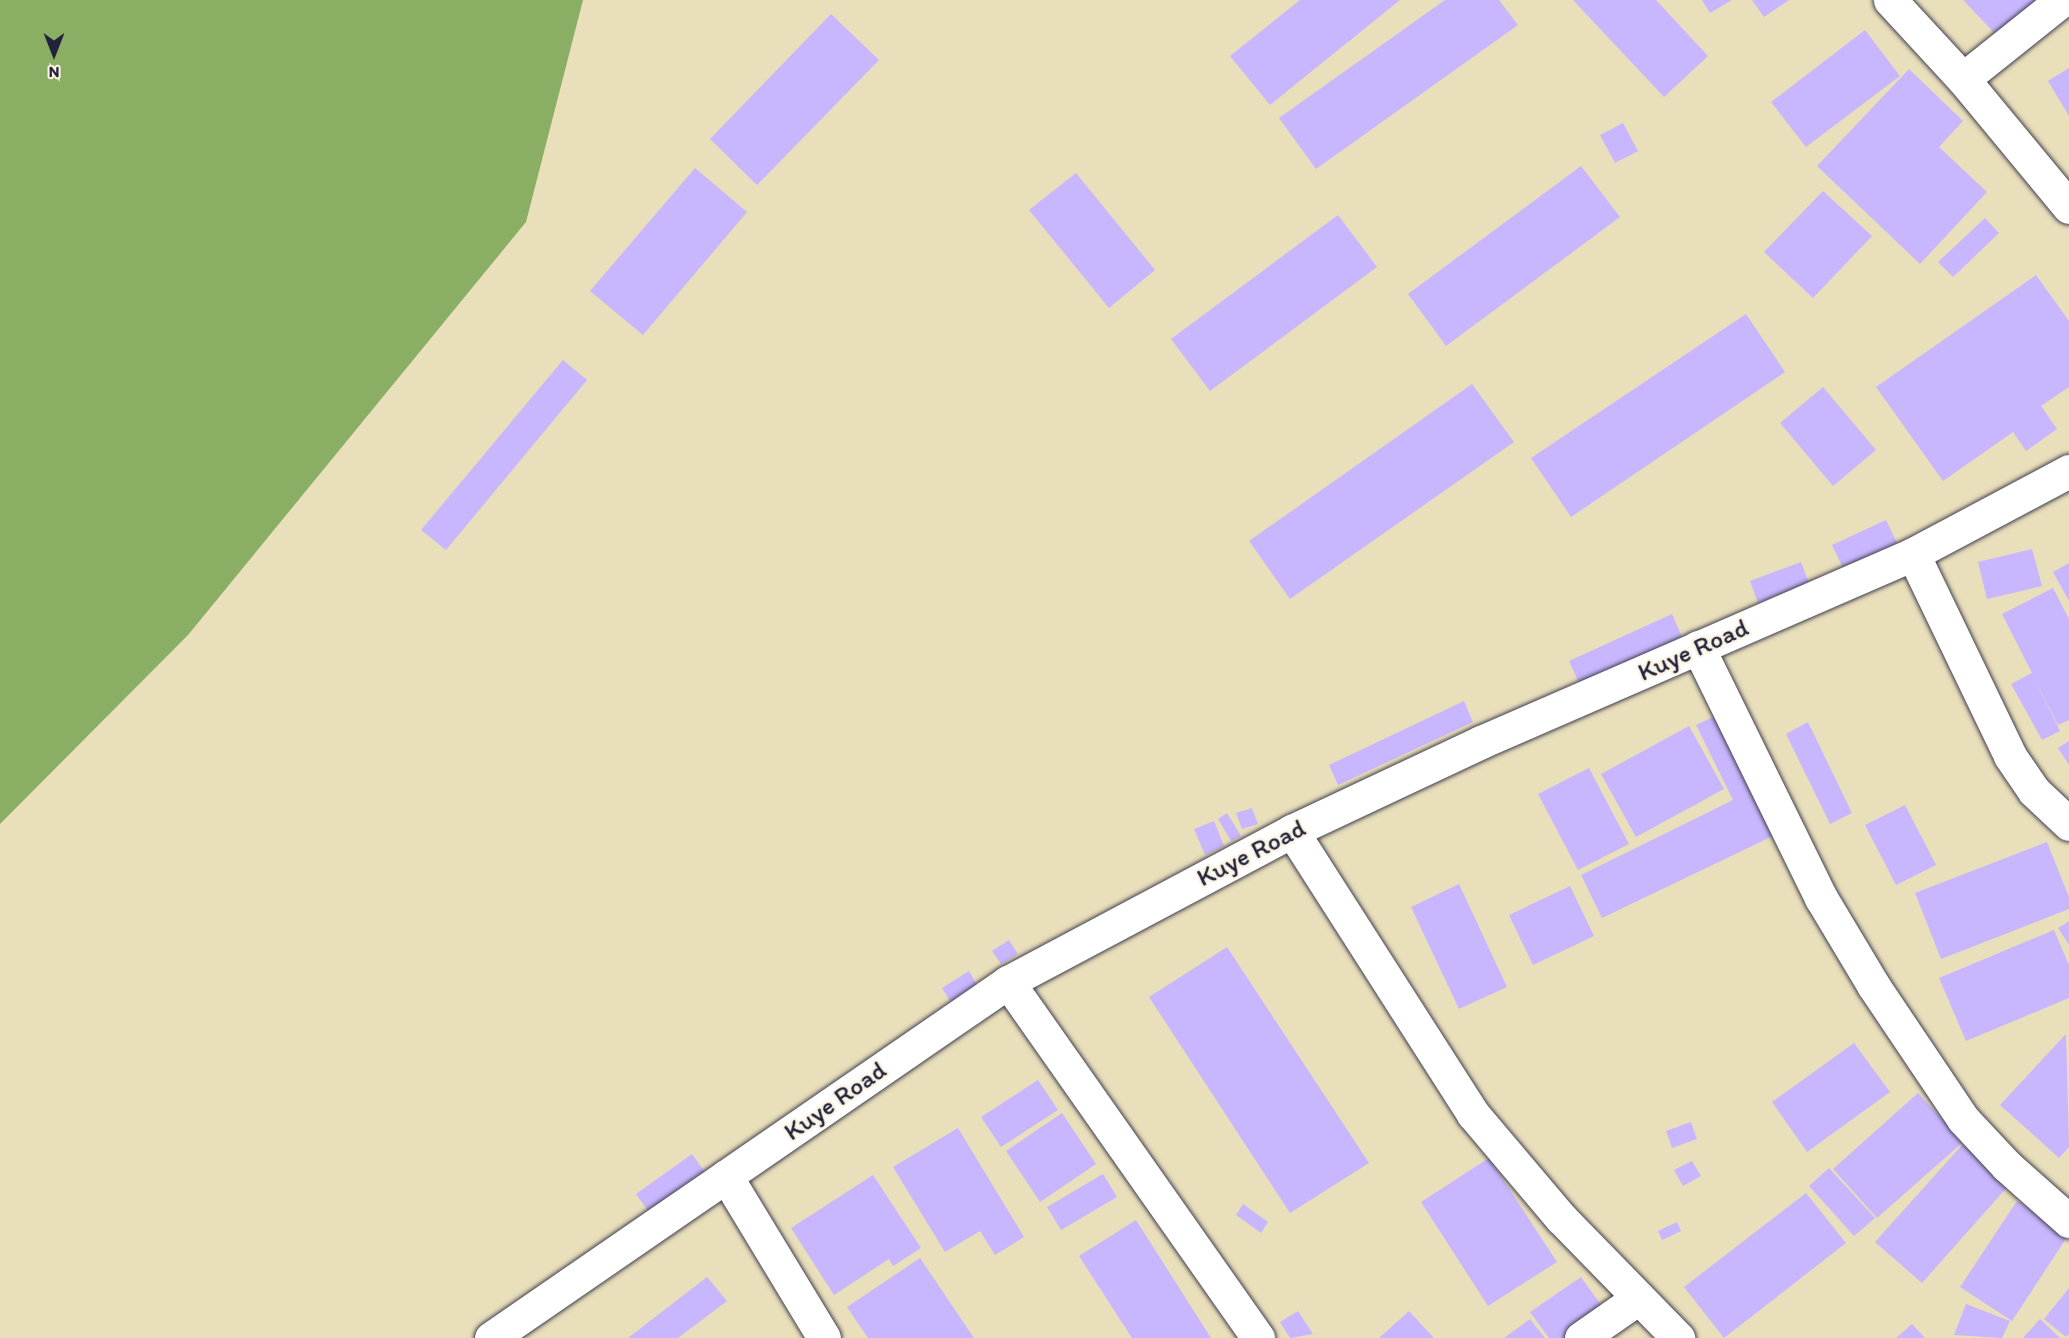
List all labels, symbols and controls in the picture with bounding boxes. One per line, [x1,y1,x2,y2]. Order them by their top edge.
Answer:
north arrow [24,24,84,84]
text: N [49,63,59,82]
street label: Kuye Road [1633,612,1753,688]
street label: Kuye Road [1192,813,1310,893]
street label: Kuye Road [778,1055,892,1147]

